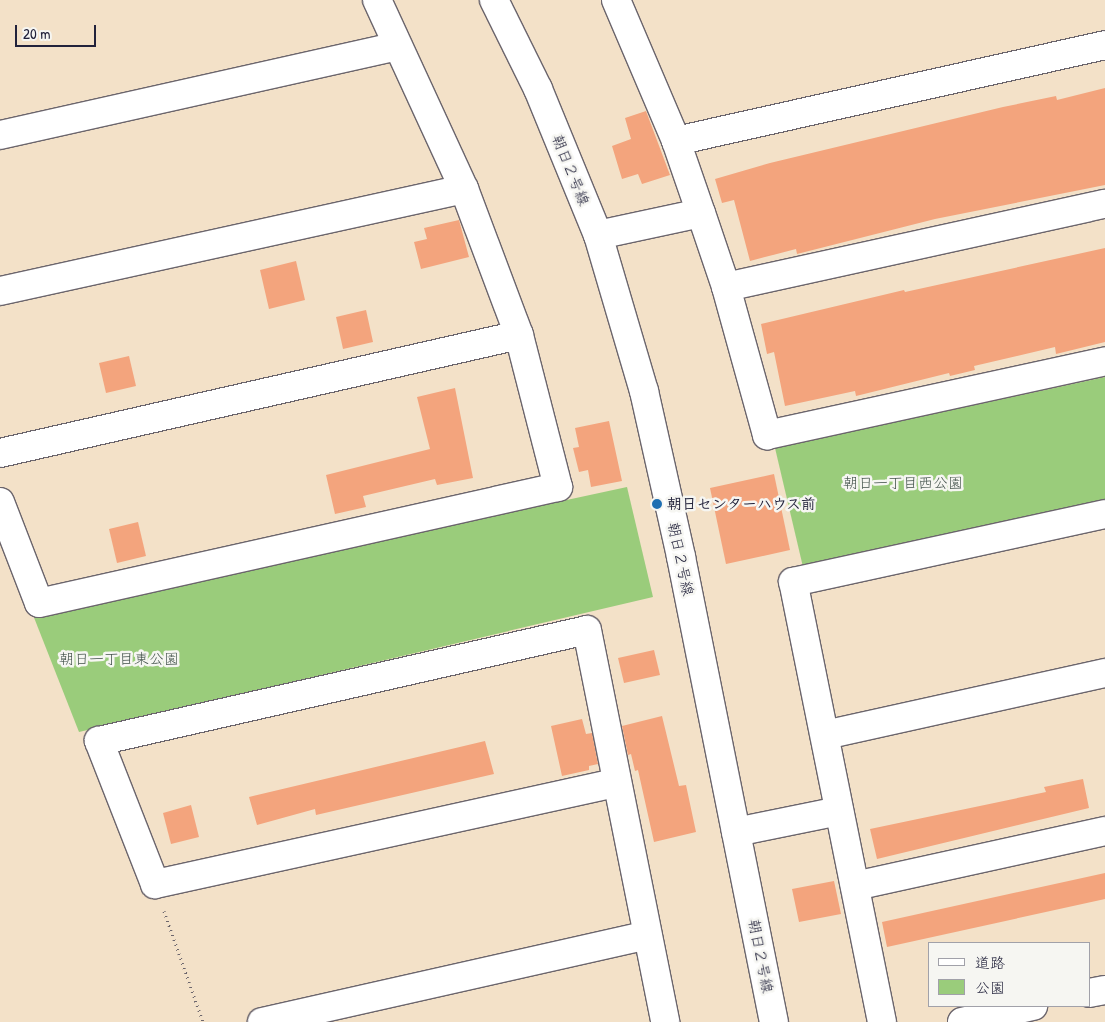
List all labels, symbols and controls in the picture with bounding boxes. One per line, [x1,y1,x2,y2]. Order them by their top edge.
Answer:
scale bar [18,15,99,47]
text: 20 m [23,23,50,44]
street label: 朝日２号線 [549,132,593,208]
park label: 朝日一丁目西公園 [843,474,963,492]
place label: 朝日センターハウス前 [667,495,817,513]
marker: 朝日センターハウス前 [651,498,663,510]
street label: 朝日２号線 [664,520,698,598]
park label: 朝日一丁目東公園 [59,650,179,668]
street label: 朝日２号線 [745,917,777,995]
legend [928,942,1090,1007]
text: 道路 [975,952,1005,973]
text: 公園 [975,977,1005,998]

